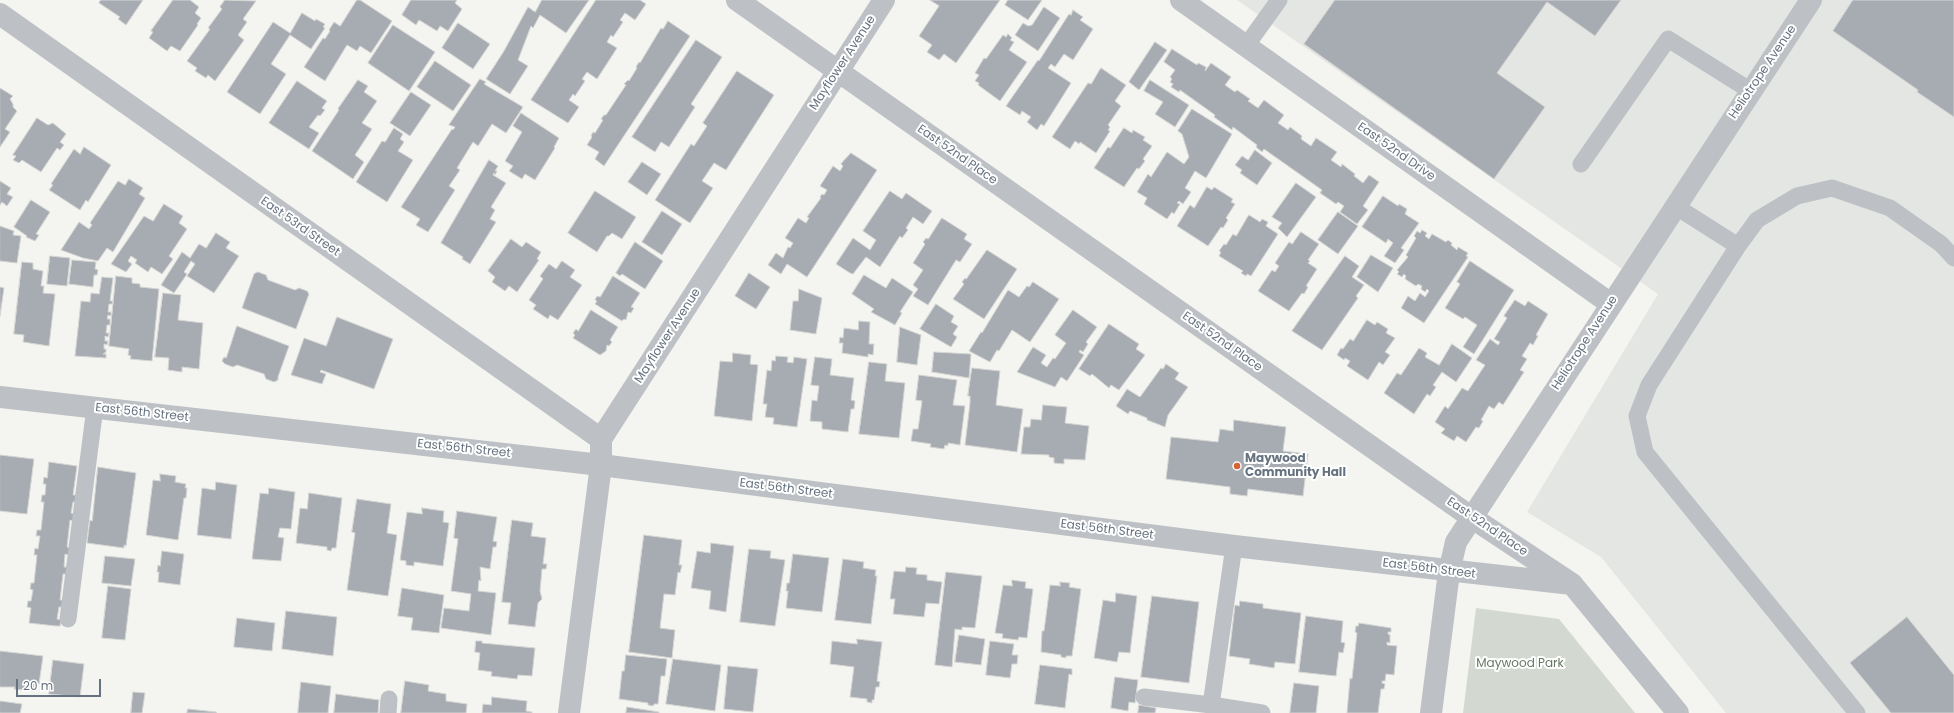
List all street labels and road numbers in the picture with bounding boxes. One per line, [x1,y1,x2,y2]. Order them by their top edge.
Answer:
street label: Mayflower Avenue [807,13,879,113]
street label: Heliotrope Avenue [1726,23,1800,121]
street label: East 52nd Drive [1354,120,1438,184]
street label: East 52nd Place [914,122,1000,188]
street label: East 53rd Street [258,194,342,260]
street label: Mayflower Avenue [632,286,704,386]
street label: Heliotrope Avenue [1549,293,1621,393]
street label: East 52nd Place [1179,309,1265,375]
street label: East 56th Street [95,401,189,425]
street label: East 56th Street [417,437,511,461]
street label: East 56th Street [739,476,833,502]
street label: East 52nd Place [1444,495,1530,559]
street label: East 56th Street [1060,517,1154,543]
street label: East 56th Street [1382,556,1476,582]

